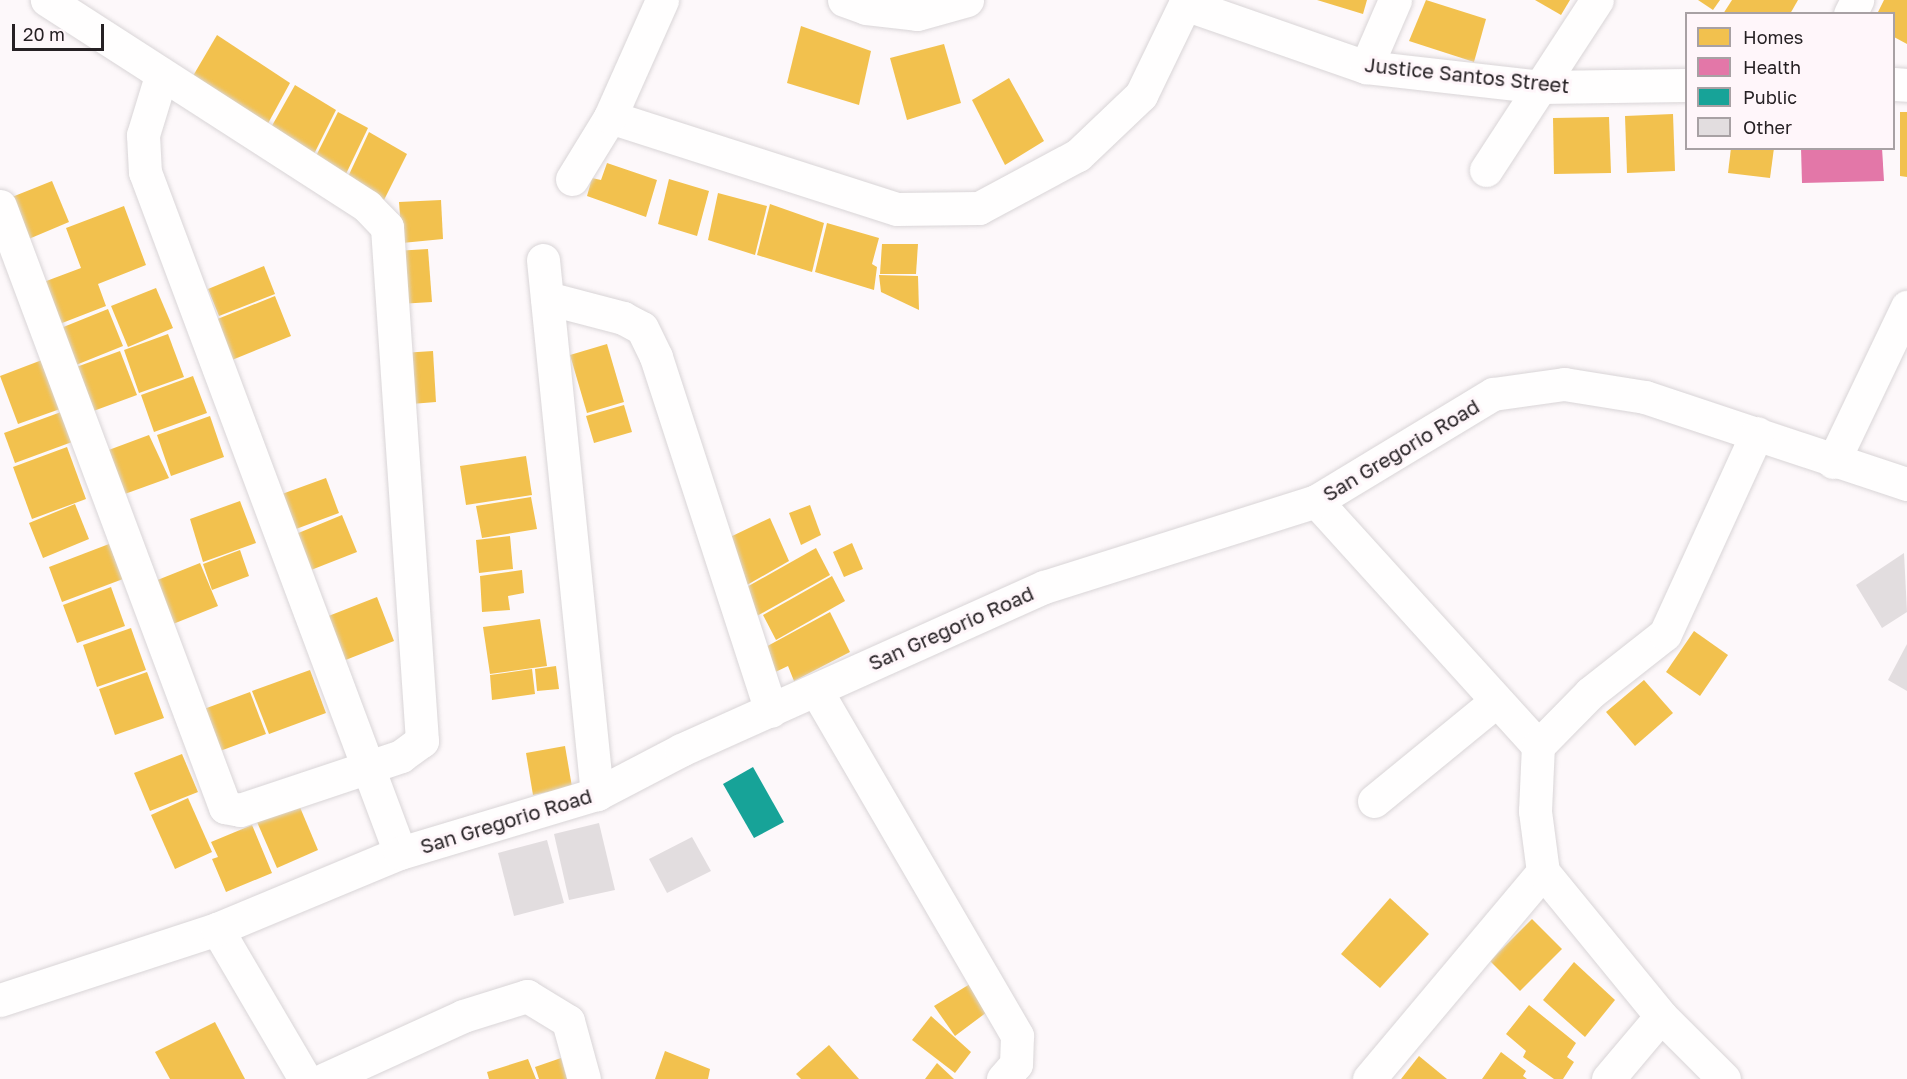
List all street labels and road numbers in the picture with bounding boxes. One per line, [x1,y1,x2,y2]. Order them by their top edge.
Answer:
street label: Justice Santos Street [1363,52,1571,98]
street label: San Gregorio Road [1318,394,1484,506]
street label: San Gregorio Road [865,581,1037,675]
street label: San Gregorio Road [417,783,595,859]

